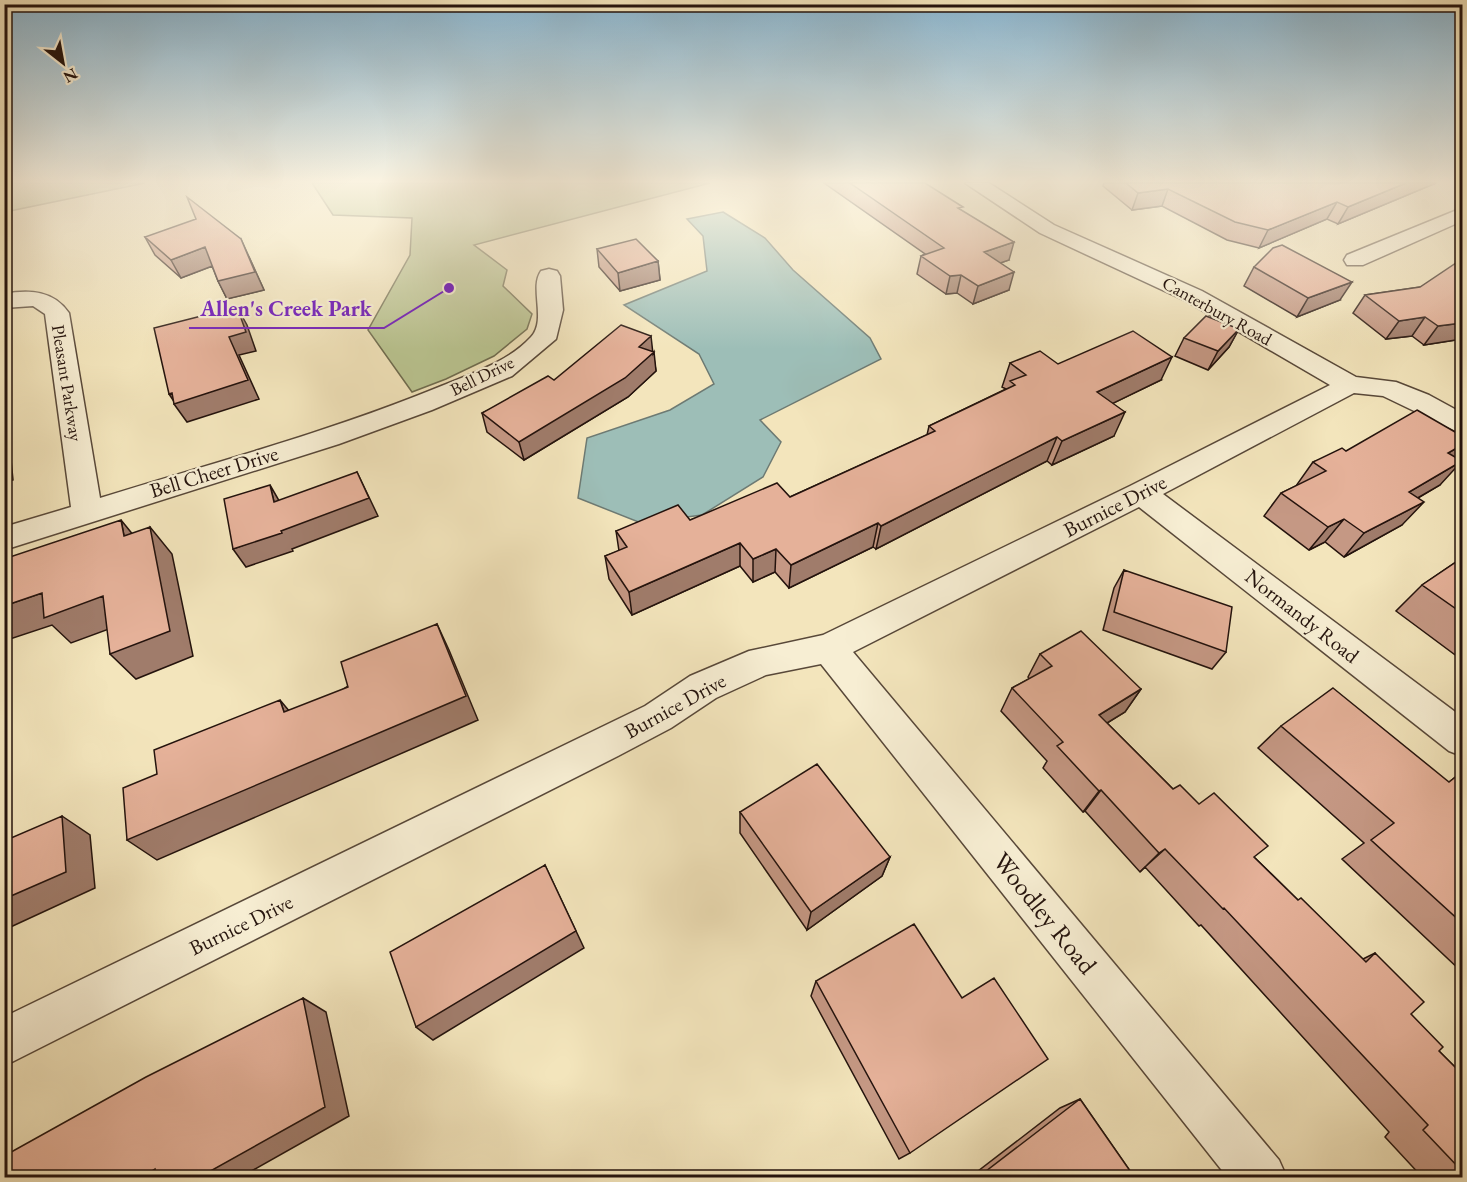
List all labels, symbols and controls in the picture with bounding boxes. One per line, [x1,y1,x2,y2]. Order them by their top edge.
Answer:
north arrow [33,33,93,93]
text: N [59,63,81,88]
street label: Canterbury Road [1158,271,1277,351]
callout: Allen's Creek Park [189,288,384,328]
text: Allen's Creek Park [199,294,373,323]
street label: Pleasant Parkway [47,323,88,443]
street label: Bell Drive [446,350,518,401]
street label: Bell Cheer Drive [146,439,281,504]
street label: Burnice Drive [1059,468,1171,543]
street label: Normandy Road [1240,563,1365,669]
street label: Burnice Drive [619,667,730,745]
street label: Woodley Road [985,845,1105,982]
street label: Burnice Drive [185,888,297,961]

